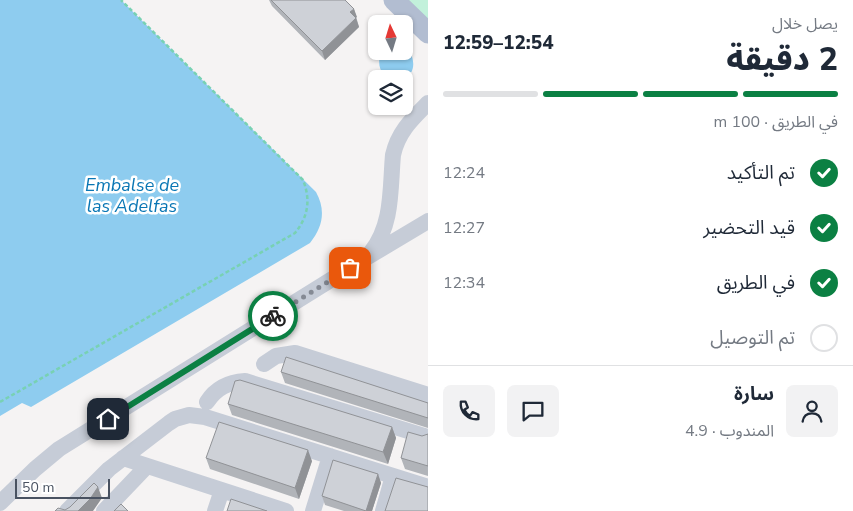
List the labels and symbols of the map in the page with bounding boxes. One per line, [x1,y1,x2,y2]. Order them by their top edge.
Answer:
north arrow [368,15,412,60]
water label: Embalse de las Adelfas [85,173,179,218]
pin [329,247,371,289]
courier [248,291,298,341]
pin [87,398,129,440]
scale bar [15,476,110,499]

